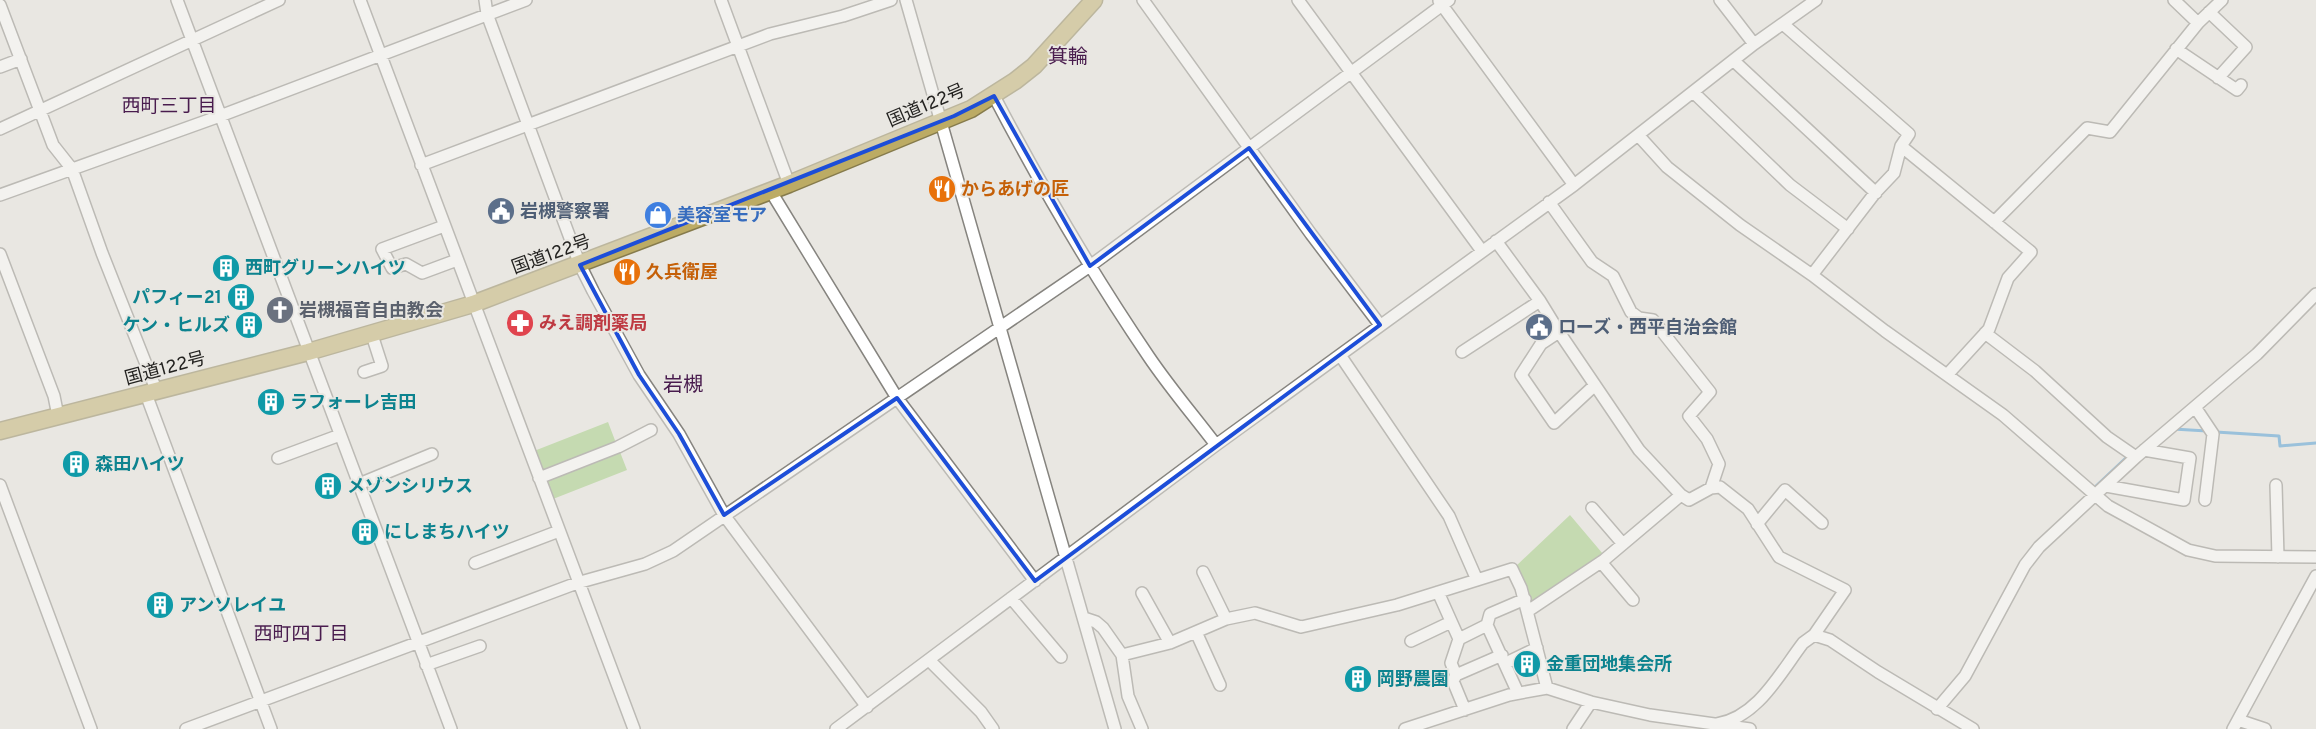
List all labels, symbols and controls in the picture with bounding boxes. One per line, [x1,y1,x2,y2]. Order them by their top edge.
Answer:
district label: 箕輪 [1048,45,1088,71]
street label: 国道122号 [884,80,969,133]
district label: 西町三丁目 [121,95,217,119]
restaurant icon: からあげの匠 [927,174,957,204]
place label: からあげの匠 [961,179,1069,202]
public building icon: 岩槻警察署 [486,196,516,226]
shop icon: 美容室モア [643,200,673,230]
place label: 岩槻警察署 [520,201,610,224]
place label: 美容室モア [677,205,767,228]
street label: 国道122号 [509,230,594,280]
building icon: 西町グリーンハイツ [211,253,241,283]
restaurant icon: 久兵衛屋 [612,257,642,287]
place label: 西町グリーンハイツ [245,258,406,281]
place label: 久兵衛屋 [646,261,718,285]
building icon: パフィー21 [226,282,256,312]
place label: パフィー21 [132,287,222,310]
church icon: 岩槻福音自由教会 [265,295,295,325]
place label: 岩槻福音自由教会 [299,300,443,323]
pharmacy icon: みえ調剤薬局 [505,308,535,338]
building icon: ケン・ヒルズ [234,310,264,340]
public building icon: ローズ・西平自治会館 [1524,312,1554,342]
place label: みえ調剤薬局 [539,313,647,336]
place label: ケン・ヒルズ [123,315,230,338]
place label: ローズ・西平自治会館 [1558,317,1737,340]
street label: 国道122号 [122,348,208,391]
district label: 岩槻 [663,373,703,399]
building icon: ラフォーレ吉田 [256,387,286,417]
place label: ラフォーレ吉田 [290,392,416,415]
building icon: 森田ハイツ [61,449,91,479]
place label: 森田ハイツ [95,454,185,477]
building icon: メゾンシリウス [313,471,343,501]
place label: メゾンシリウス [347,476,473,499]
building icon: にしまちハイツ [350,517,380,547]
place label: にしまちハイツ [384,522,510,545]
building icon: アンソレイユ [145,590,175,620]
place label: アンソレイユ [179,595,286,618]
district label: 西町四丁目 [253,623,349,647]
building icon: 金重団地集会所 [1512,649,1542,679]
place label: 金重団地集会所 [1546,654,1672,677]
building icon: 岡野農園 [1343,664,1373,694]
place label: 岡野農園 [1377,669,1449,692]

